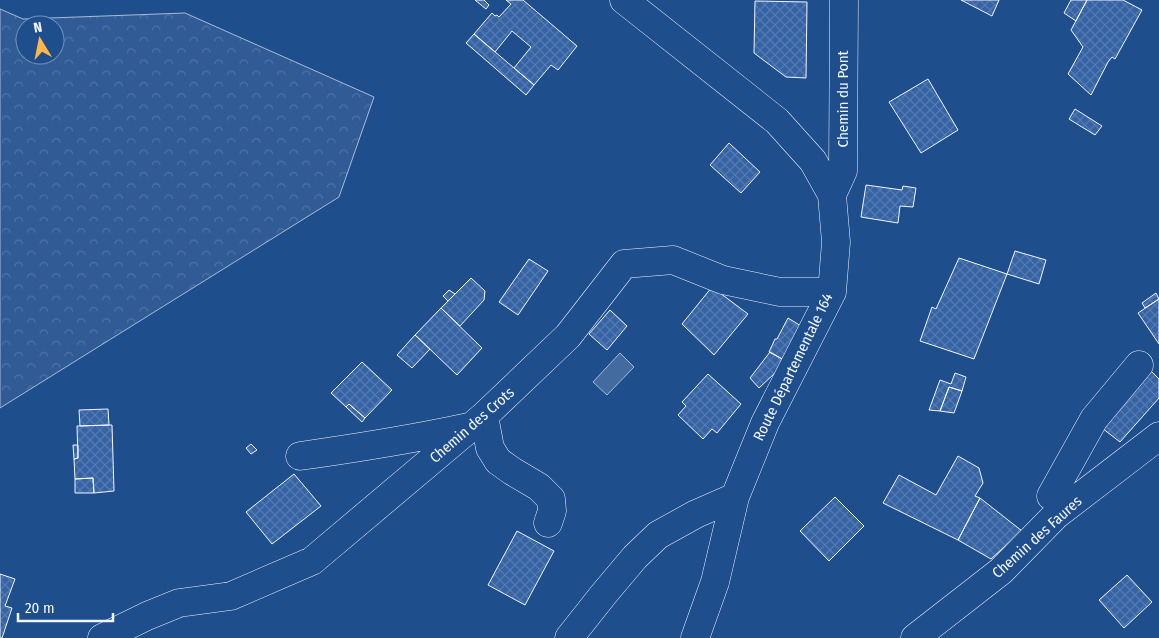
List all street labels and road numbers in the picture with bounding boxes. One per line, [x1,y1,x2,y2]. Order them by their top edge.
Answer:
street label: Chemin du Pont [834,50,852,148]
street label: Route Départementale 164 [749,290,837,444]
street label: Chemin des Crots [426,383,518,467]
street label: Chemin des Faures [988,492,1086,582]

